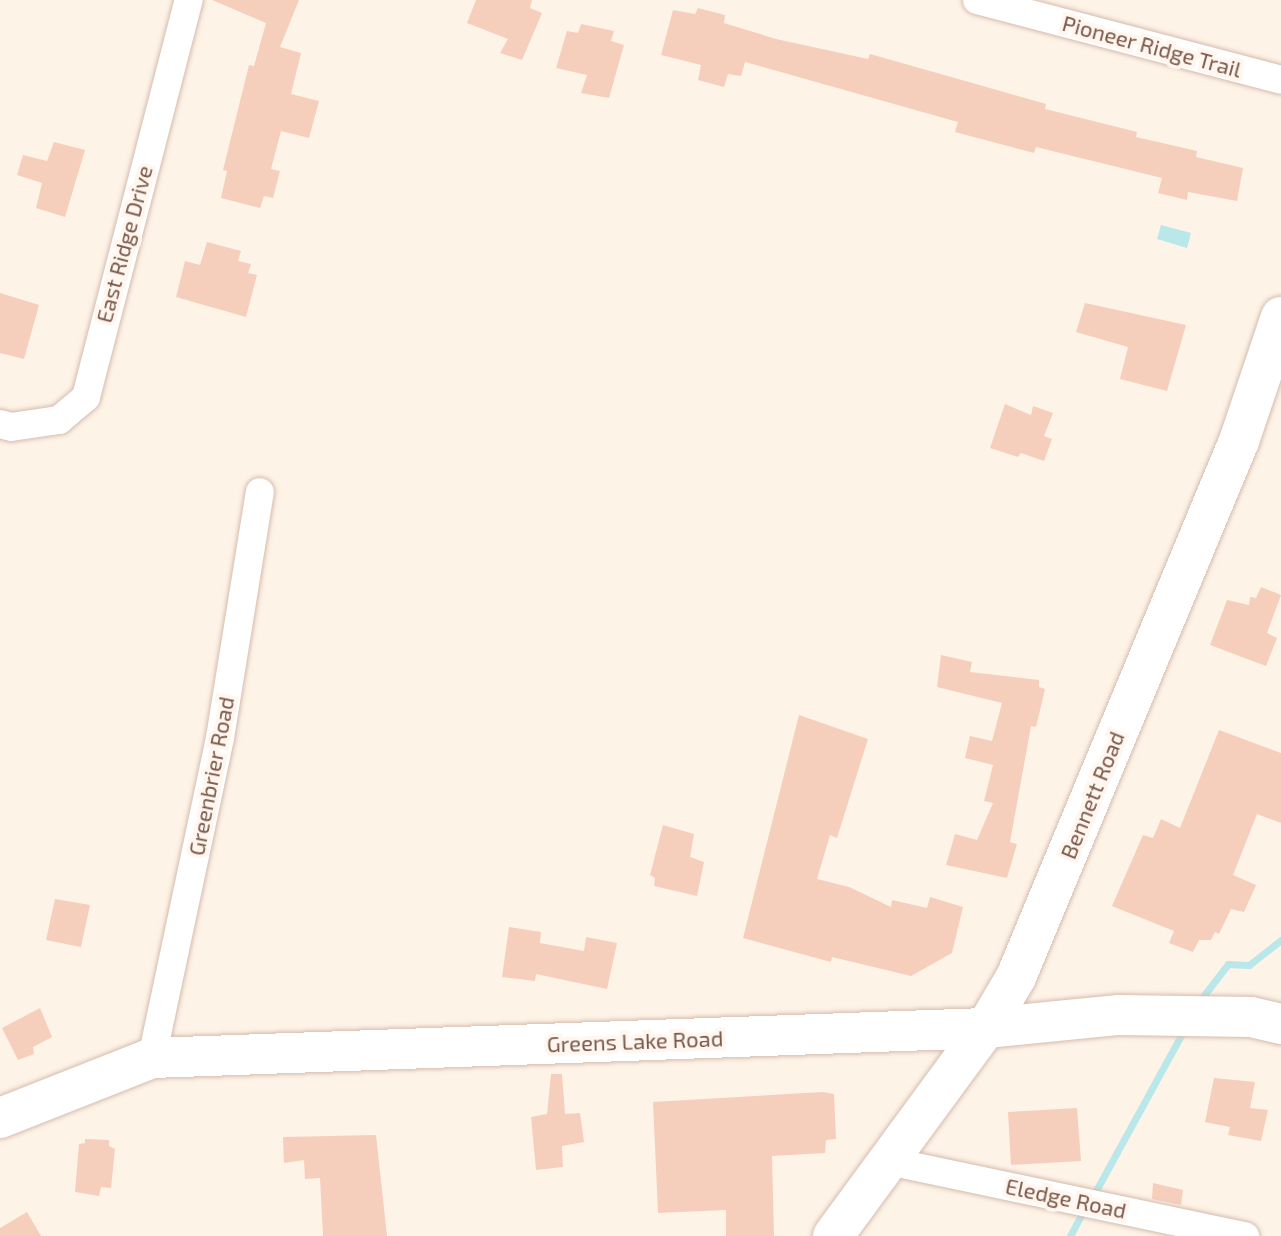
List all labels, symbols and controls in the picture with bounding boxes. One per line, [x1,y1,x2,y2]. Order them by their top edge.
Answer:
street label: Pioneer Ridge Trail [1059,9,1245,83]
street label: East Ridge Drive [90,163,158,325]
street label: Greenbrier Road [183,694,239,858]
street label: Bennett Road [1054,727,1130,863]
street label: Greens Lake Road [546,1025,724,1057]
street label: Eledge Road [1003,1172,1129,1224]

